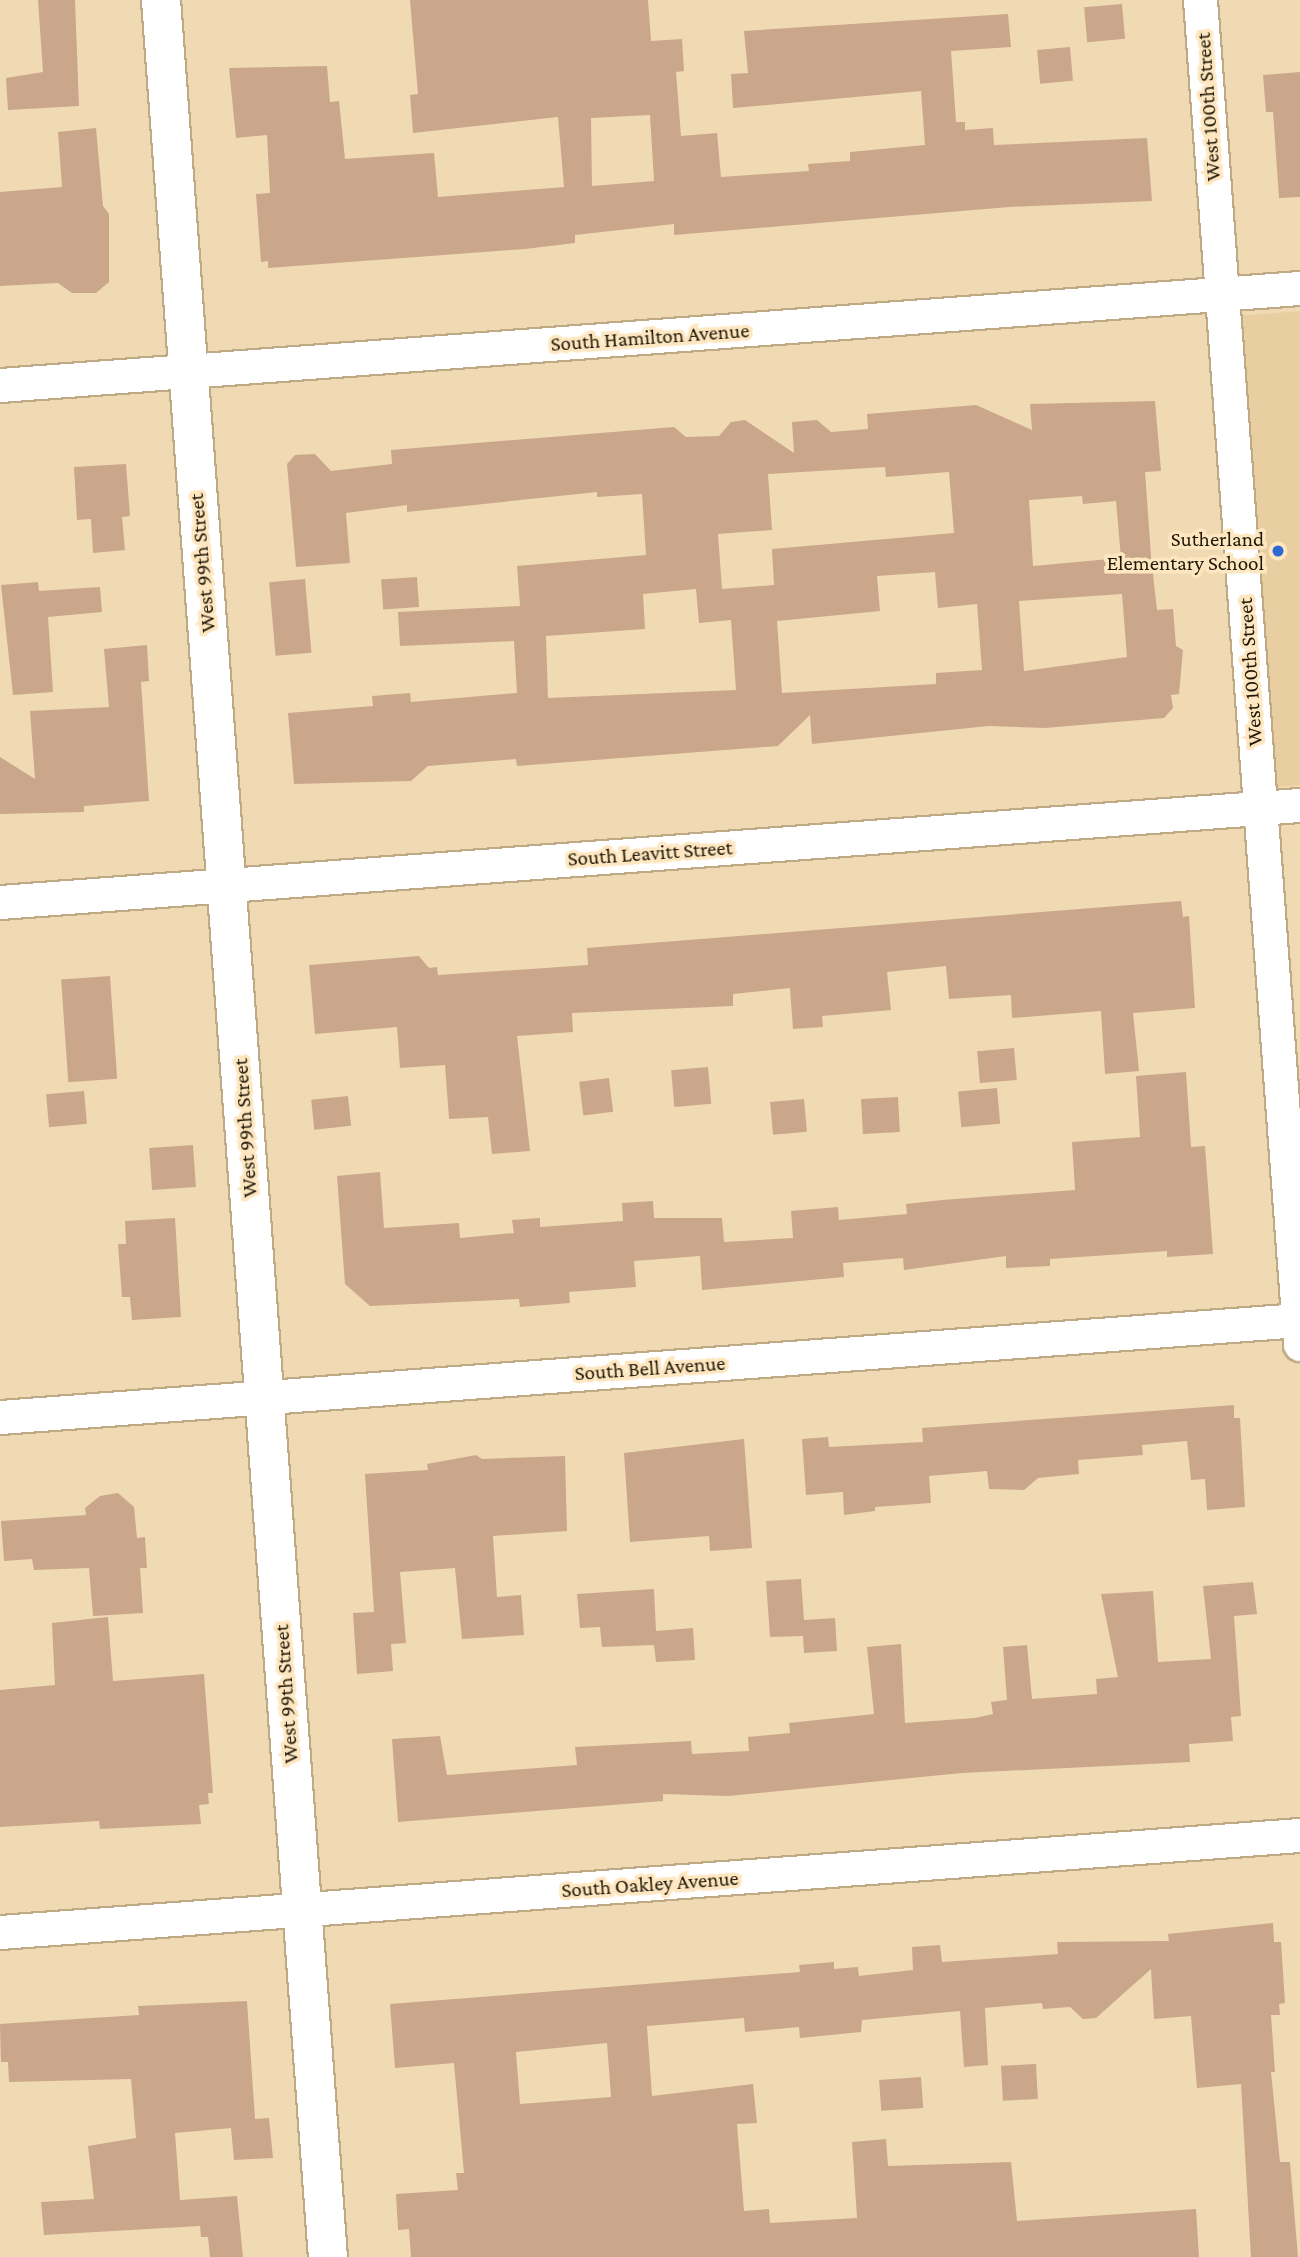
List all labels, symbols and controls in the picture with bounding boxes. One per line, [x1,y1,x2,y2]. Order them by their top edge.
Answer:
street label: West 100th Street [1190,32,1226,182]
street label: South Hamilton Avenue [550,317,750,357]
street label: West 99th Street [183,492,221,634]
place label: Sutherland Elementary School [1107,526,1264,576]
marker: Sutherland Elementary School [1270,543,1286,559]
street label: West 100th Street [1232,597,1268,747]
street label: South Leavitt Street [567,835,733,871]
street label: West 99th Street [228,1058,262,1198]
street label: South Bell Avenue [574,1350,726,1386]
street label: West 99th Street [269,1624,303,1764]
street label: South Oakley Avenue [561,1865,739,1903]

